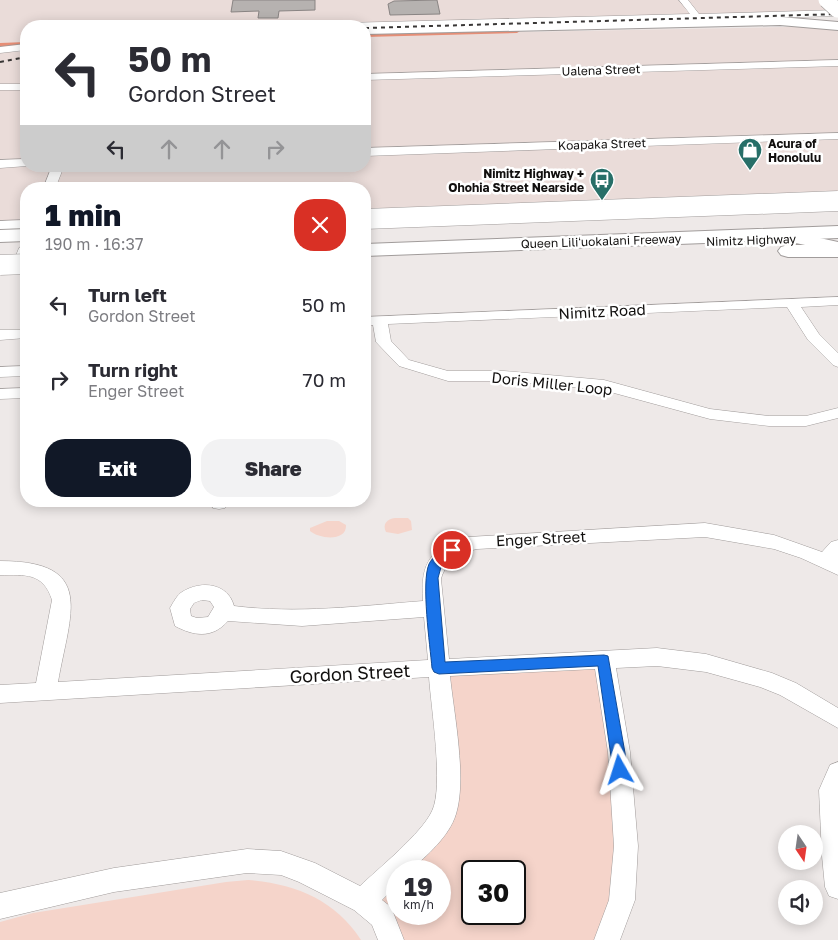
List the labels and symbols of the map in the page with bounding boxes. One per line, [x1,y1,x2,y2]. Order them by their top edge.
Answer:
street label: Ualena Street [561,61,641,79]
street label: Koapaka Street [558,135,647,153]
place label: Acura of Honolulu [768,136,821,165]
shop icon: Acura of Honolulu [737,137,763,171]
place label: Nimitz Highway + Ohohia Street Nearside [448,166,584,195]
bus stop icon: Nimitz Highway + Ohohia Street Nearside [589,167,615,201]
street label: Queen Liliʻuokalani Freeway [520,231,682,251]
street label: Nimitz Highway [706,231,797,249]
street label: Nimitz Road [558,300,646,322]
street label: Doris Miller Loop [491,368,613,398]
street label: Enger Street [495,527,587,549]
pin [431,529,473,571]
street label: Gordon Street [289,659,411,687]
position arrow [593,743,645,795]
north arrow [778,825,822,870]
speed limit sign: 30 [461,860,526,925]

